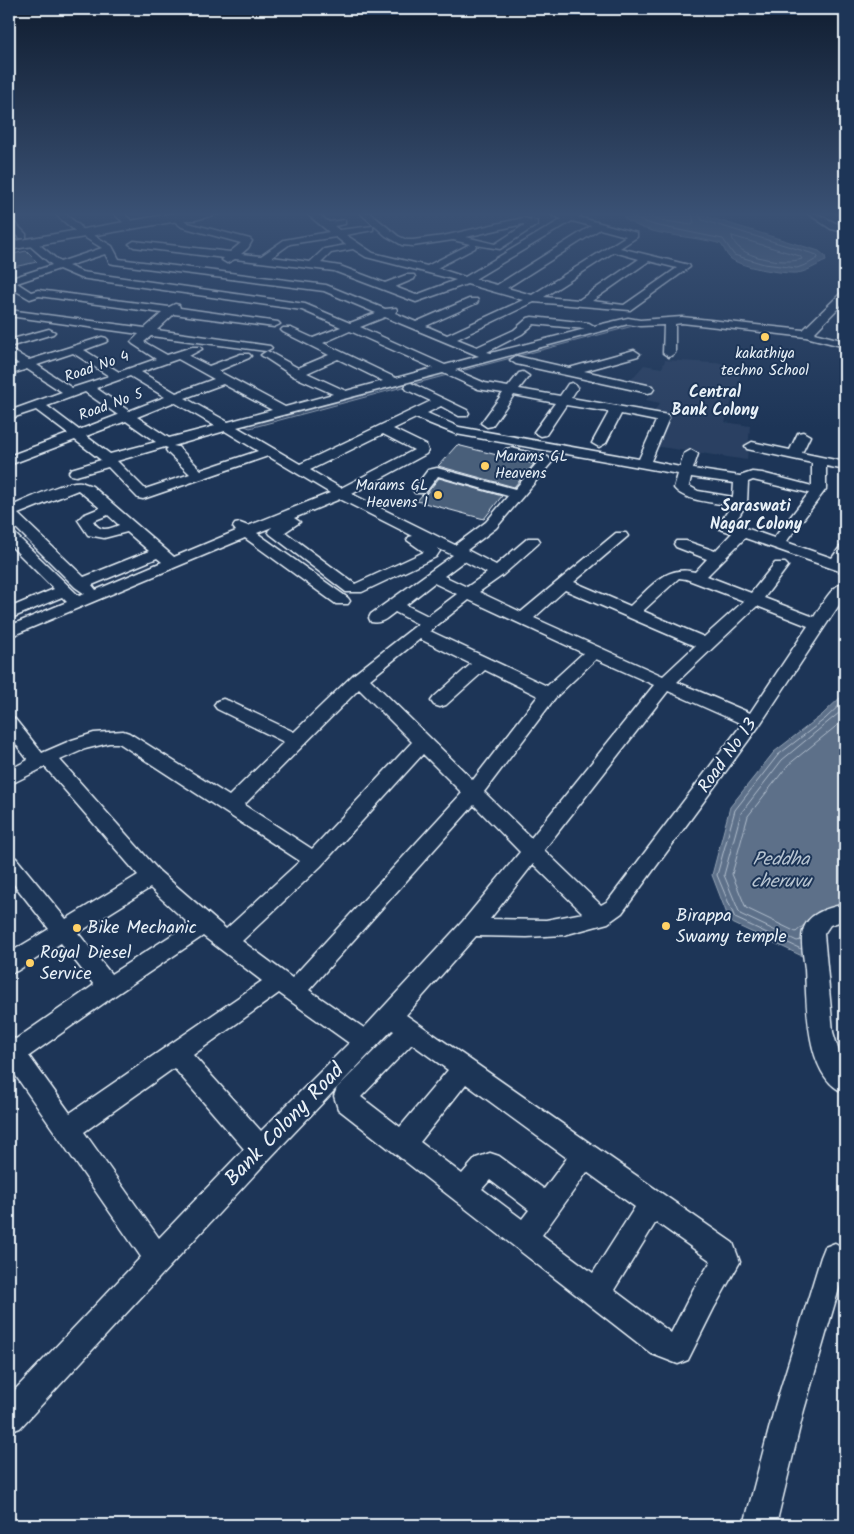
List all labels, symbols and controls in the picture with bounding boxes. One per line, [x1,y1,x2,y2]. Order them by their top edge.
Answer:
marker: kakathiya techno School [759,331,771,343]
place label: kakathiya techno School [721,342,809,383]
street label: Road No 4 [61,345,133,389]
district label: Central Bank Colony [672,380,759,423]
street label: Road No 5 [75,382,148,428]
place label: Marams GL Heavens [495,445,568,486]
marker: Marams GL Heavens [479,460,491,472]
place label: Marams GL Heavens 1 [355,474,428,515]
marker: Marams GL Heavens 1 [432,489,444,501]
district label: Saraswati Nagar Colony [710,494,803,537]
street label: Road No 13 [691,712,765,800]
water label: Peddha cheruvu [751,845,813,897]
place label: Birappa Swamy temple [676,902,787,952]
place label: Bike Mechanic [87,914,197,943]
marker: Birappa Swamy temple [660,920,672,932]
marker: Bike Mechanic [71,922,83,934]
place label: Royal Diesel Service [40,939,132,989]
marker: Royal Diesel Service [24,957,36,969]
street label: Bank Colony Road [217,1055,353,1194]

